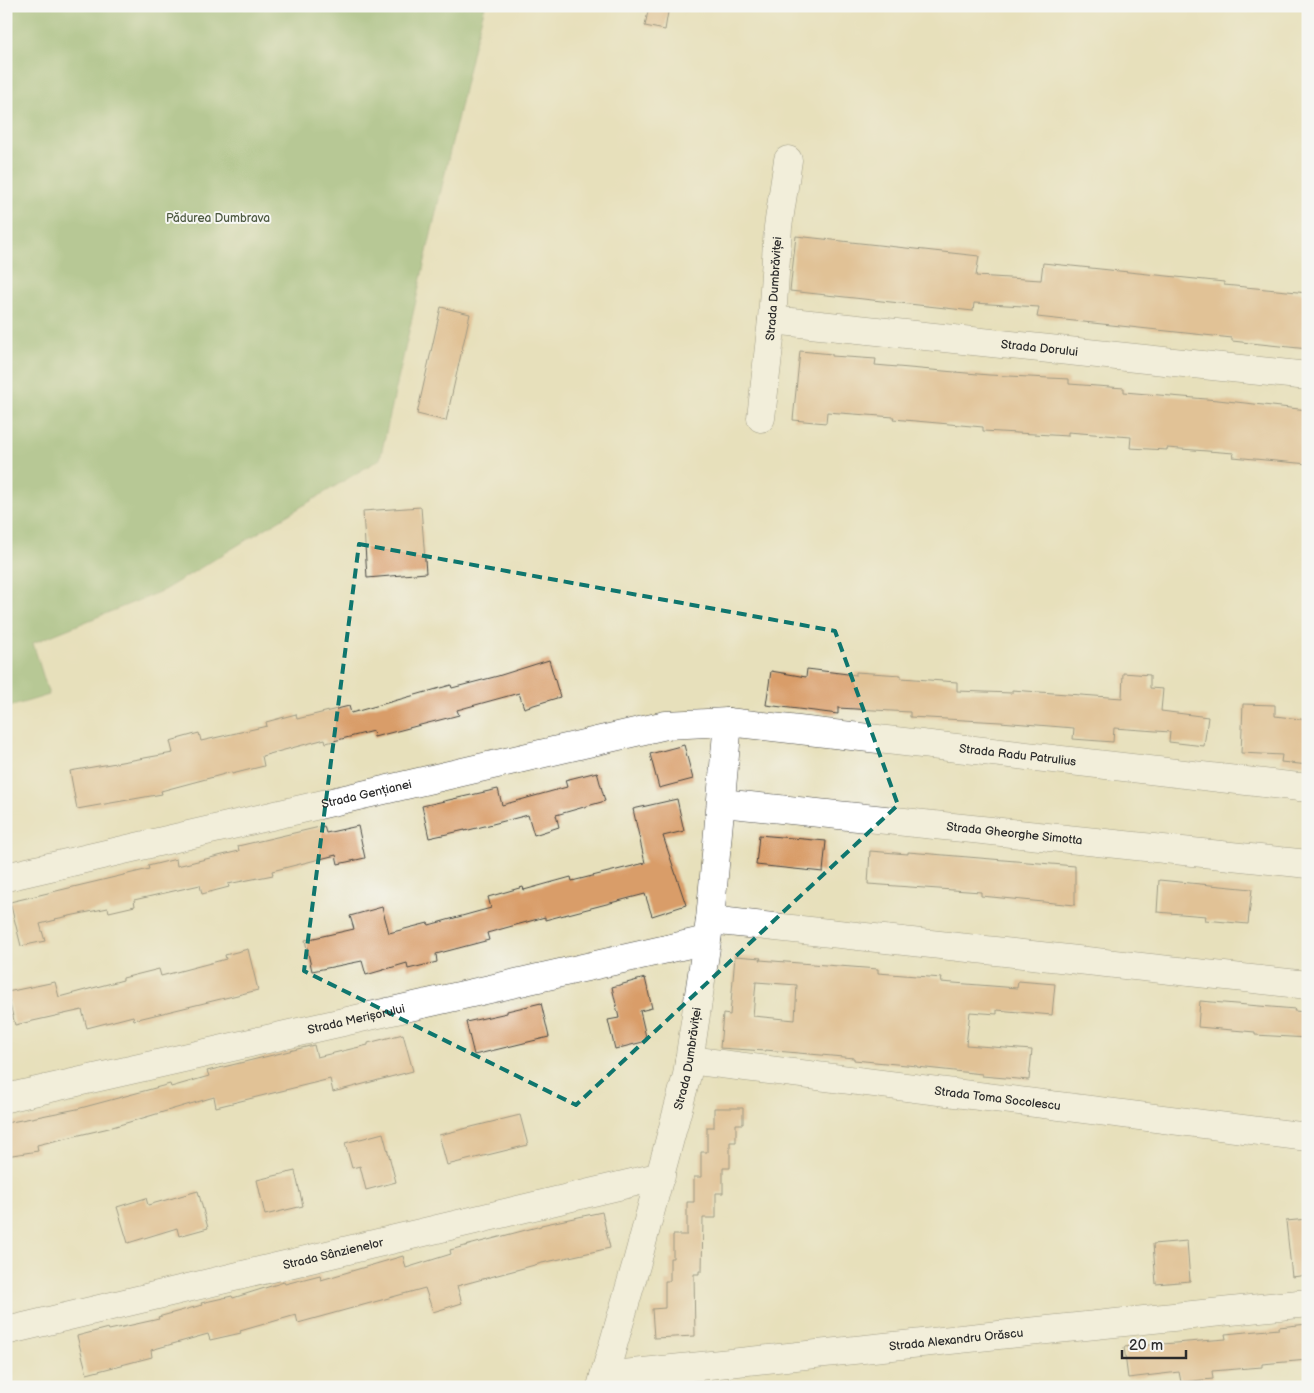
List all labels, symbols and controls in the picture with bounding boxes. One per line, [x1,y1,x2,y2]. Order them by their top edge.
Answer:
park label: Pădurea Dumbrava [166,211,270,226]
street label: Strada Dumbrăviței [763,236,785,341]
street label: Strada Dorului [1000,337,1079,360]
street label: Strada Radu Patrulius [958,741,1077,770]
street label: Strada Gențianei [320,777,413,812]
street label: Strada Gheorghe Simotta [946,819,1083,848]
street label: Strada Merișorului [306,1001,407,1038]
street label: Strada Dumbrăviței [671,1006,705,1112]
street label: Strada Toma Socolescu [934,1084,1062,1114]
street label: Strada Sânzienelor [281,1235,385,1273]
street label: Strada Alexandru Orăscu [888,1326,1024,1354]
scale bar [1122,1328,1185,1360]
text: 20 m [1129,1336,1163,1355]

